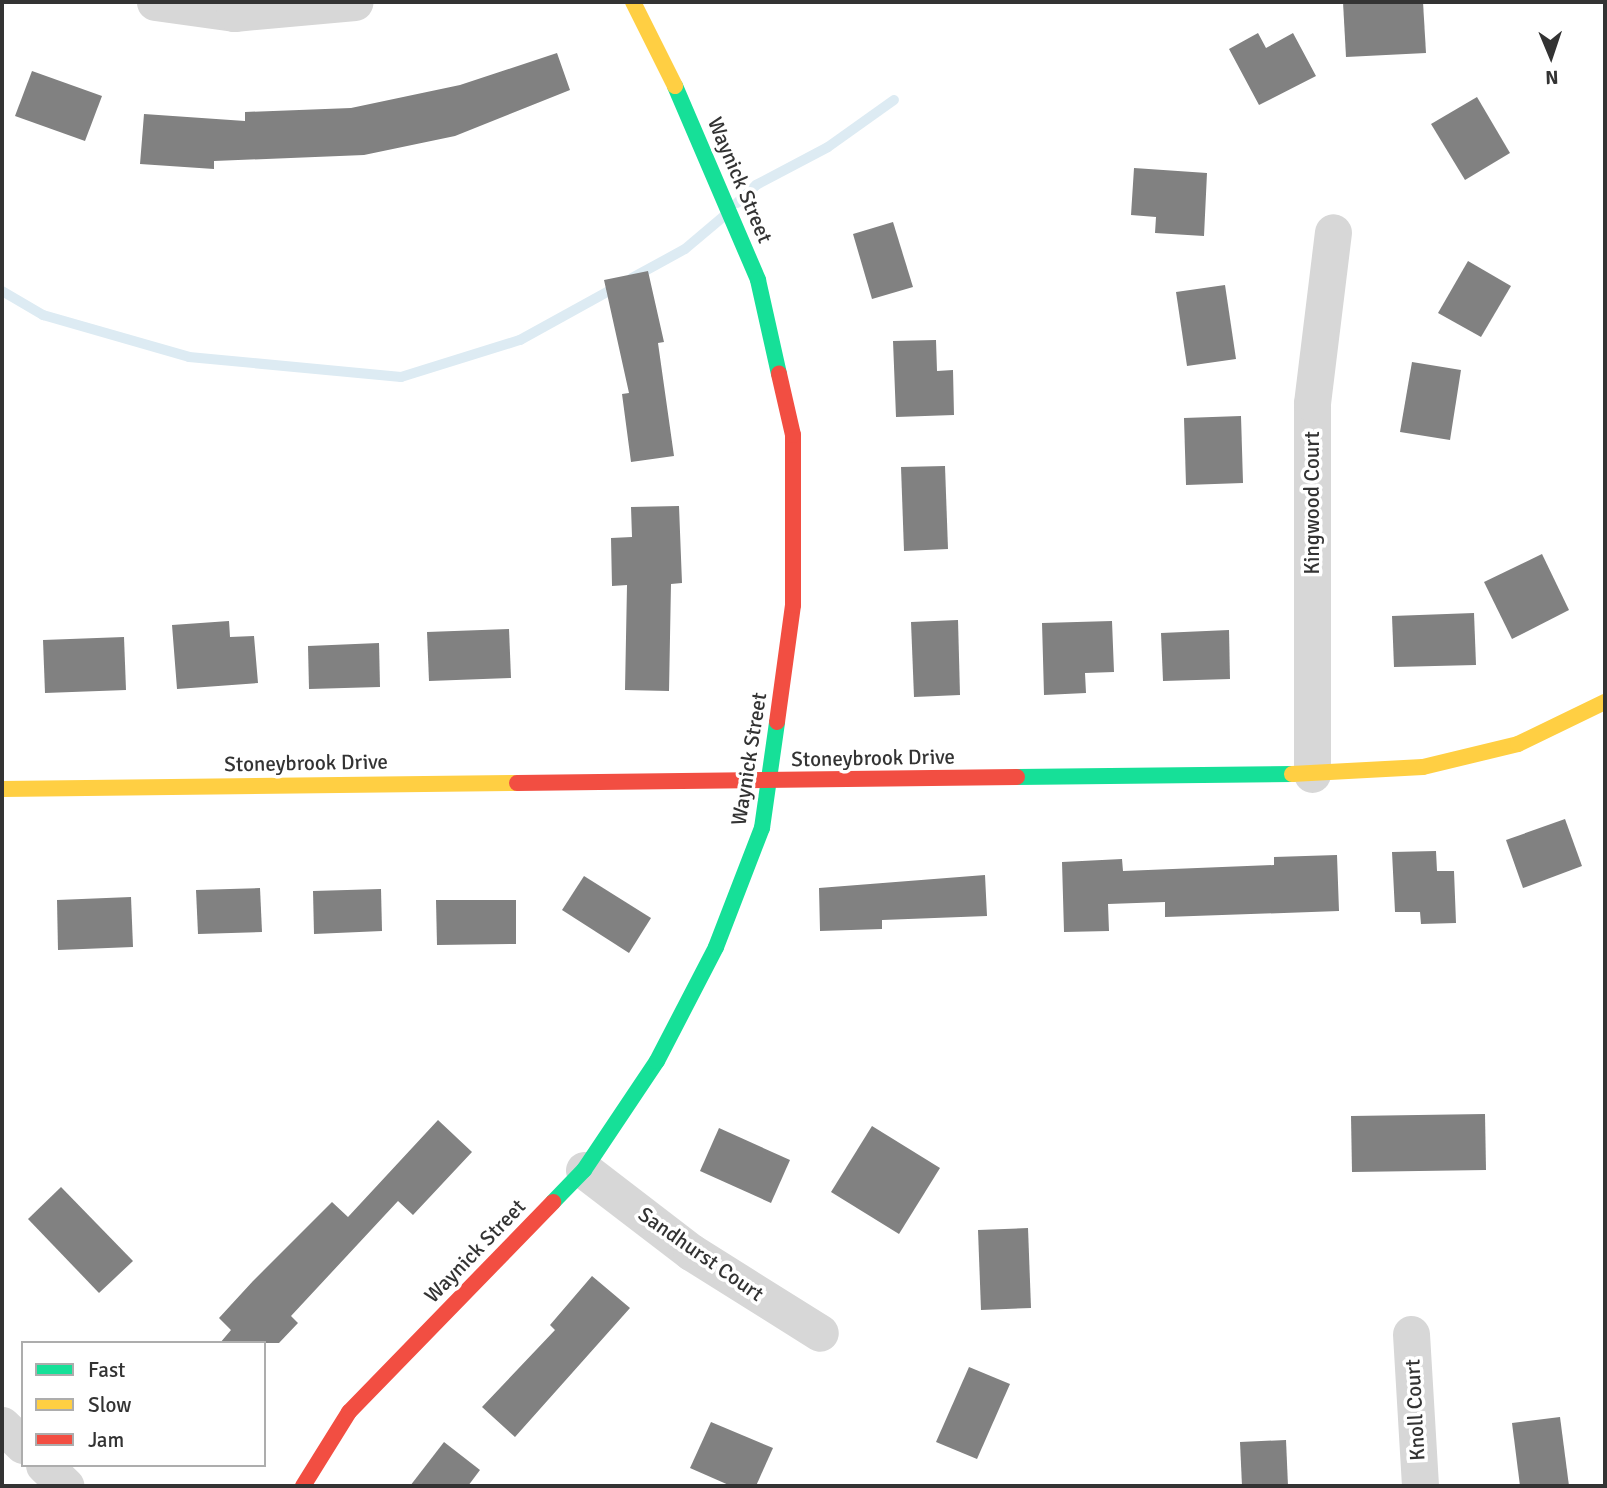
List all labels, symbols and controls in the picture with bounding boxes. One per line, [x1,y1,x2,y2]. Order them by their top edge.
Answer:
north arrow [1516,21,1586,91]
text: N [1545,65,1559,89]
street label: Waynick Street [702,113,778,247]
street label: Kingwood Court [1299,431,1325,575]
street label: Waynick Street [726,691,772,827]
street label: Stoneybrook Drive [791,744,955,772]
street label: Stoneybrook Drive [224,749,388,777]
street label: Waynick Street [419,1194,531,1308]
street label: Sandhurst Court [634,1201,768,1307]
legend [21,1341,266,1467]
text: Fast [88,1357,125,1383]
street label: Knoll Court [1400,1358,1430,1462]
text: Slow [88,1392,132,1418]
text: Jam [88,1427,124,1453]

